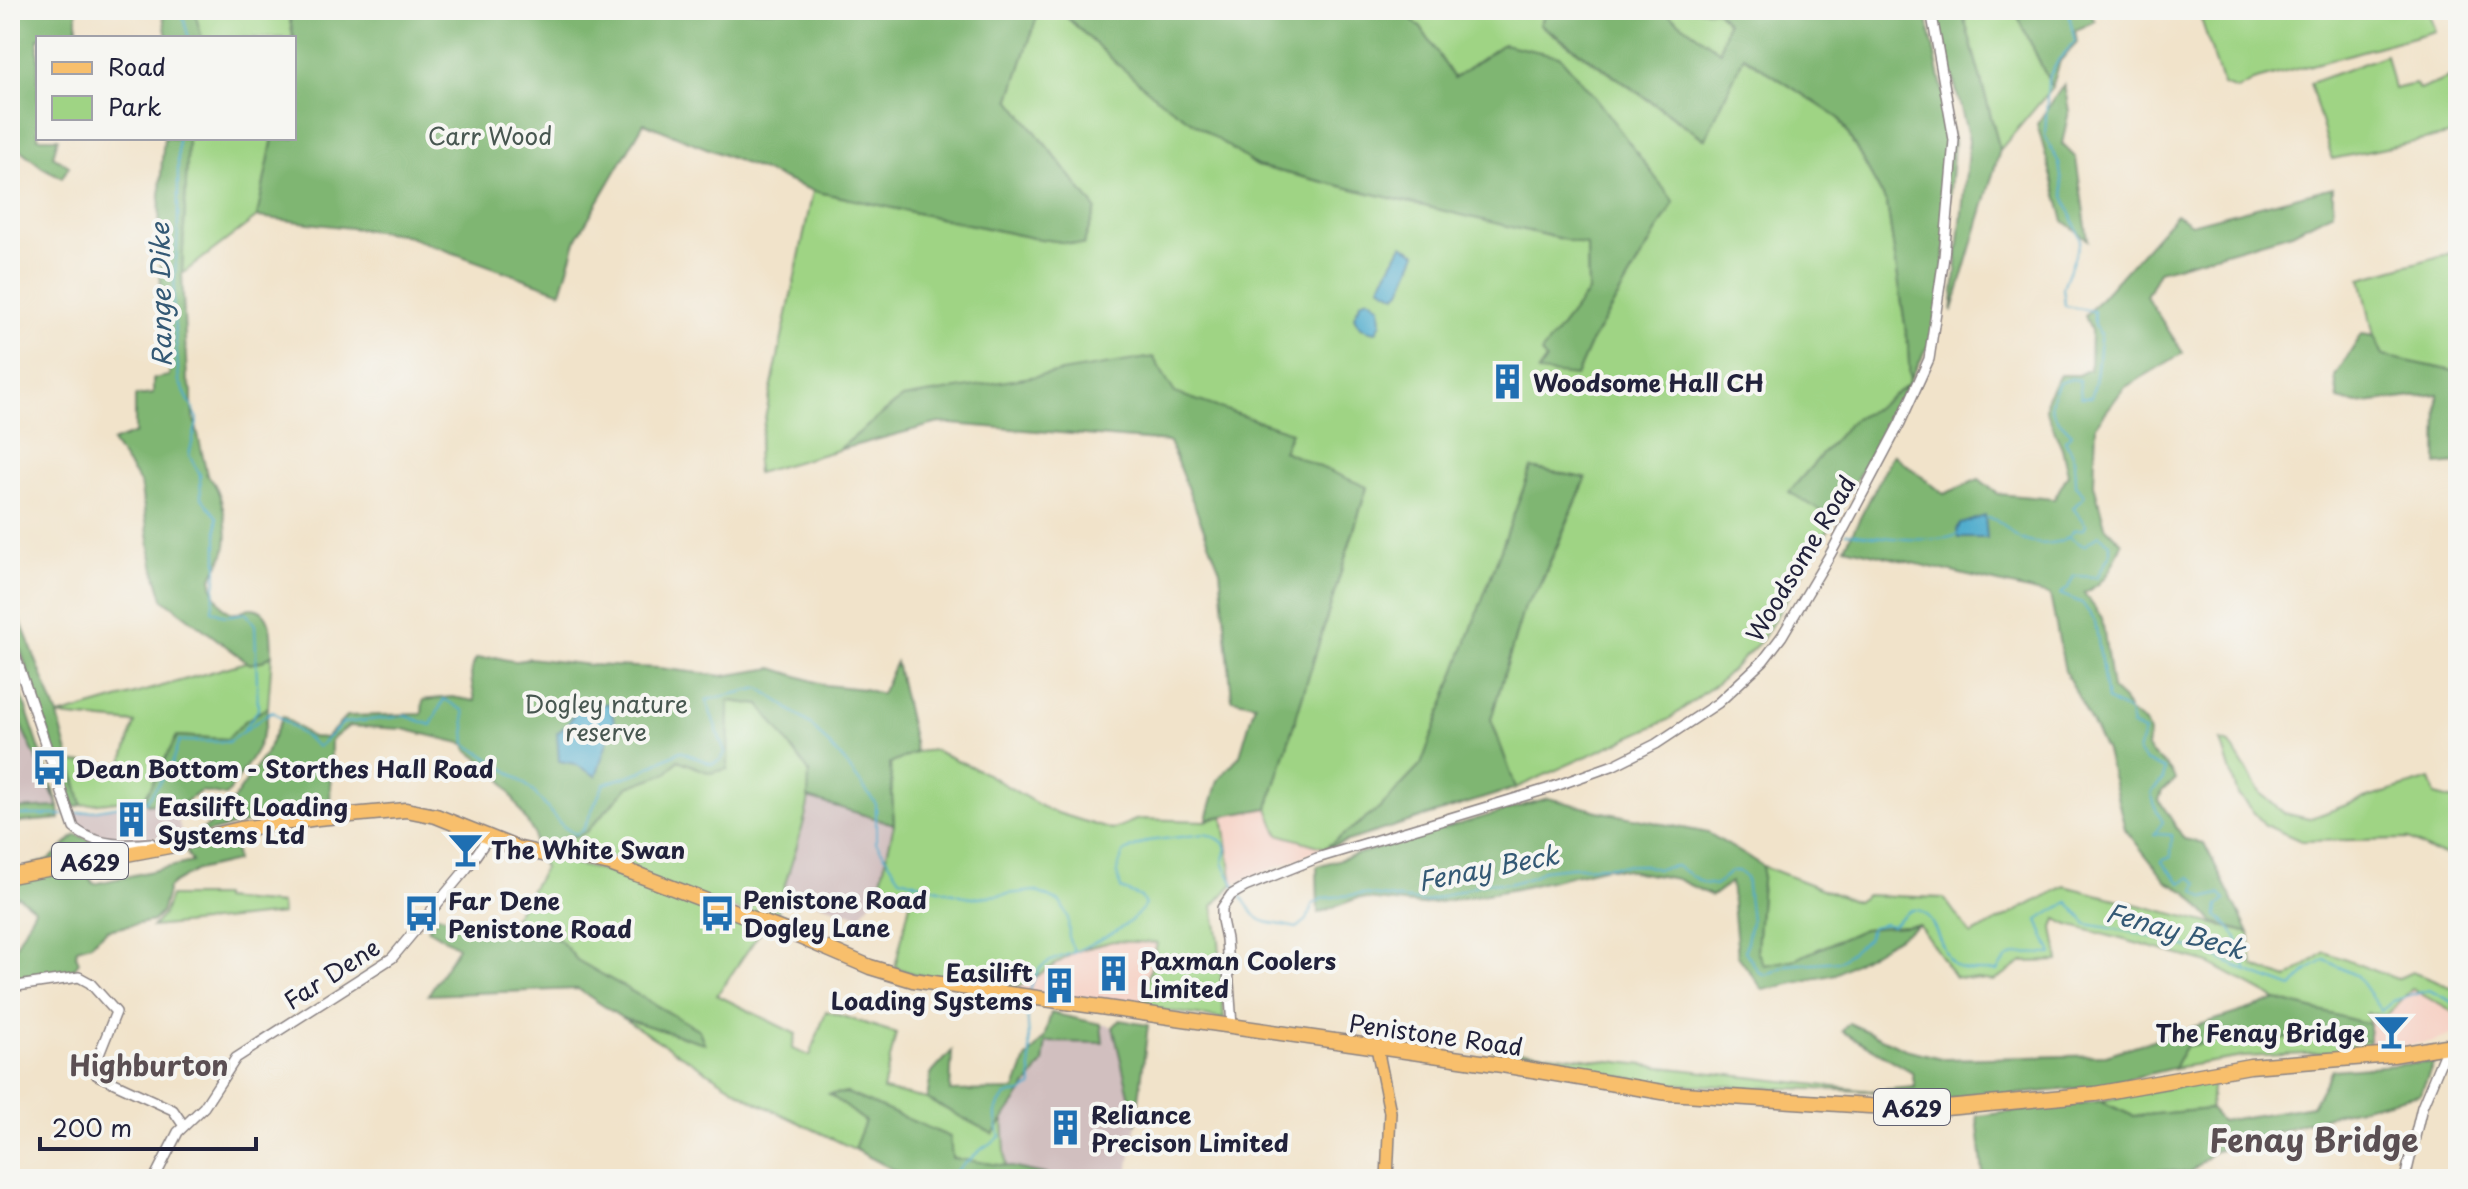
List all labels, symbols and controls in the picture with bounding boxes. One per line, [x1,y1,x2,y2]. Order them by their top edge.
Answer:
legend [36,36,296,140]
text: Road [108,48,166,84]
text: Park [108,88,162,124]
park label: Carr Wood [428,117,552,153]
water label: Range Dike [139,221,181,367]
building icon: Woodsome Hall CH [1488,363,1526,401]
place label: Woodsome Hall CH [1533,364,1764,400]
street label: Woodsome Road [1736,468,1864,648]
park label: Dogley nature reserve [524,685,688,749]
bus stop icon: Dean Bottom - Storthes Hall Road [30,749,68,787]
place label: Dean Bottom - Storthes Hall Road [75,750,494,786]
place label: Easilift Loading Systems Ltd [158,788,348,852]
building icon: Easilift Loading Systems Ltd [113,801,151,839]
bar icon: The White Swan [446,830,484,868]
place label: The White Swan [491,831,685,867]
water label: Fenay Beck [1414,834,1563,900]
road number: A629 [52,843,128,879]
place label: Penistone Road Dogley Lane [743,881,927,945]
place label: Far Dene Penistone Road [448,882,632,946]
water label: Fenay Beck [2102,892,2251,969]
bus stop icon: Penistone Road Dogley Lane [698,894,736,932]
bus stop icon: Far Dene Penistone Road [403,895,441,933]
street label: Far Dene [276,928,386,1018]
place label: Paxman Coolers Limited [1140,942,1336,1006]
place label: Easilift Loading Systems [831,954,1033,1018]
building icon: Paxman Coolers Limited [1095,955,1133,993]
building icon: Easilift Loading Systems [1040,967,1078,1005]
street label: Penistone Road [1347,1004,1525,1064]
bar icon: The Fenay Bridge [2372,1013,2410,1051]
place label: The Fenay Bridge [2156,1014,2365,1050]
district label: Highburton [69,1043,229,1086]
road number: A629 [1874,1089,1950,1125]
place label: Reliance Precison Limited [1091,1096,1289,1160]
scale bar [40,1101,256,1151]
text: 200 m [52,1109,132,1145]
building icon: Reliance Precison Limited [1046,1109,1084,1147]
district label: Fenay Bridge [2209,1115,2419,1163]

